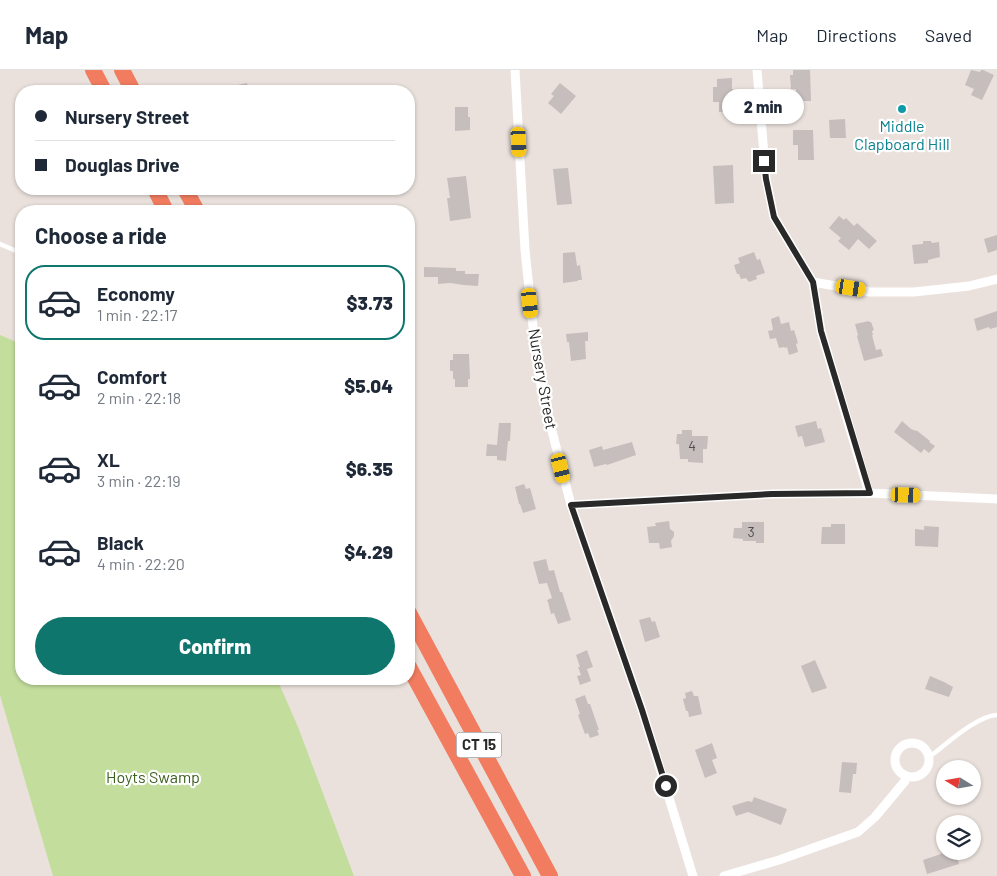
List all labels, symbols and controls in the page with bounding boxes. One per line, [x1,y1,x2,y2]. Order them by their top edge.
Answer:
text: Map [25,20,68,49]
text: Map [756,24,788,46]
text: Directions [816,24,897,46]
text: Saved [925,24,972,46]
callout: 2 min [723,88,805,124]
text: 2 min [744,97,782,116]
marker: Middle Clapboard Hill [896,103,908,115]
text: Nursery Street [65,105,189,128]
place label: Middle Clapboard Hill [854,116,950,153]
car [510,127,527,157]
route end [753,150,775,172]
text: Douglas Drive [65,153,180,176]
text: Choose a ride [35,222,167,248]
car [835,278,866,298]
icon: car [37,280,82,325]
text: Economy [97,282,175,305]
car [520,287,539,319]
text: $3.73 [347,291,393,314]
text: 1 min · 22:17 [97,305,177,324]
street label: Nursery Street [525,327,562,431]
icon: car [37,363,82,408]
text: Comfort [97,365,167,388]
text: $5.04 [344,374,393,397]
text: 2 min · 22:18 [97,388,181,407]
house number: 4 [688,437,696,454]
icon: car [37,446,82,491]
text: XL [97,448,120,471]
car [550,452,571,484]
text: $6.35 [346,457,393,480]
text: 3 min · 22:19 [97,471,181,490]
car [890,487,921,503]
house number: 3 [747,523,755,540]
icon: car [37,529,82,574]
text: Black [97,531,144,554]
text: $4.29 [344,540,393,563]
text: 4 min · 22:20 [97,554,185,573]
button: Confirm [35,617,395,675]
road number: CT 15 [456,732,502,758]
north arrow [936,760,981,805]
map controls [936,760,981,860]
park label: Hoyts Swamp [106,767,200,786]
route start [655,775,677,797]
button: layers [936,815,981,860]

